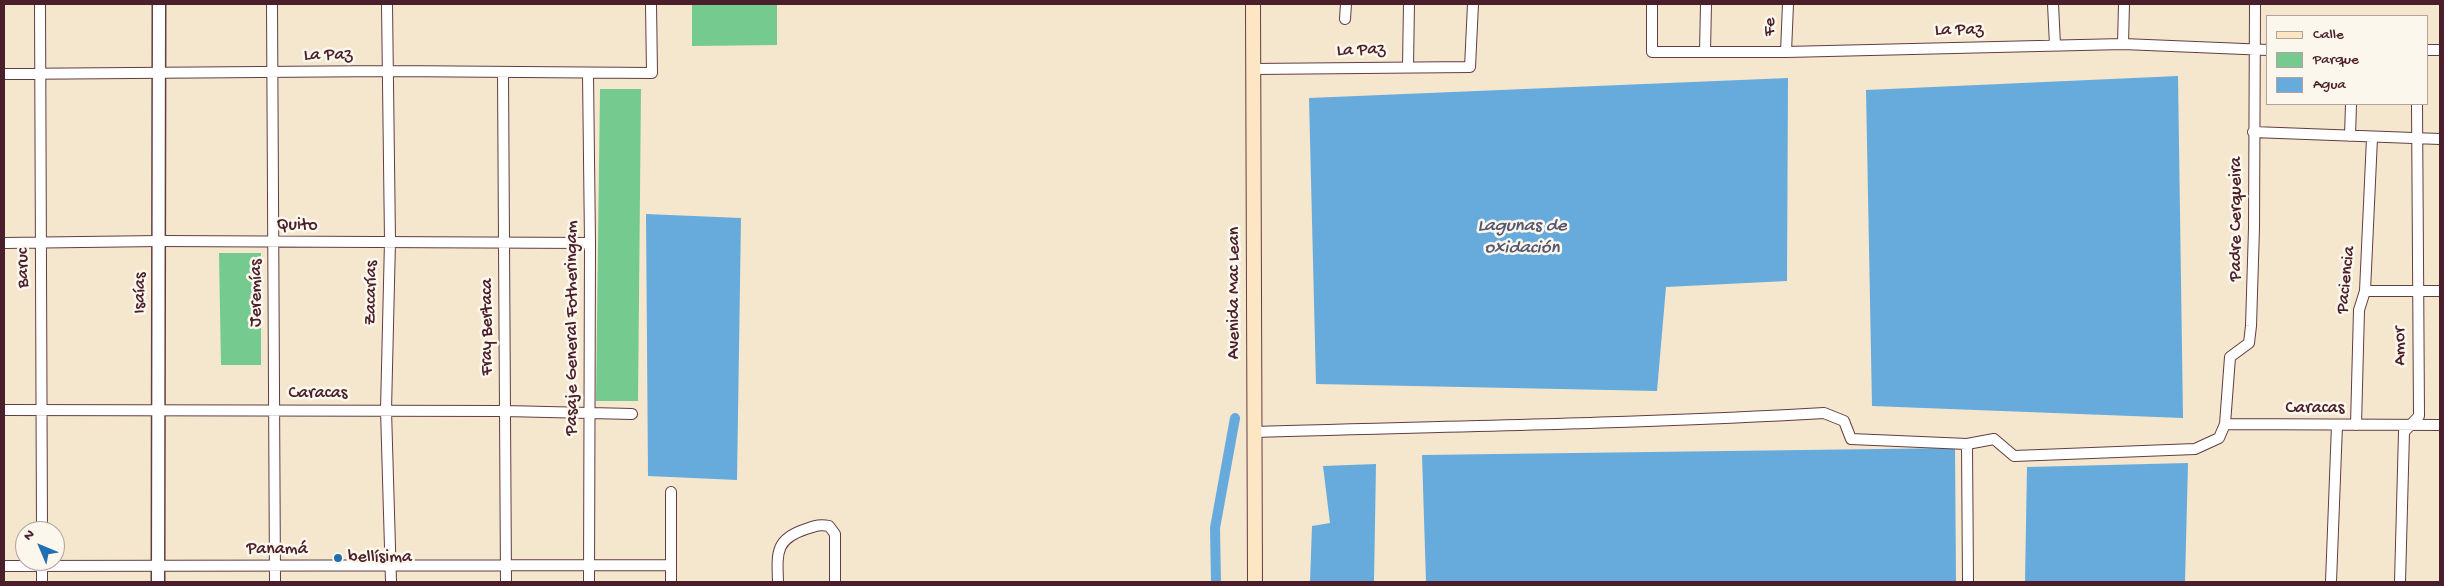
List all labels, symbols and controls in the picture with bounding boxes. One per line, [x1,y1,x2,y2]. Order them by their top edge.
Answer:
legend [2266,15,2429,105]
street label: Fe [1760,18,1782,36]
street label: La Paz [1934,20,1984,42]
text: Calle [2313,26,2344,44]
street label: La Paz [1336,39,1386,63]
street label: La Paz [303,45,353,67]
text: Parque [2313,51,2359,69]
text: Agua [2313,76,2346,94]
street label: Padre Cerqueira [2226,157,2248,281]
street label: Quito [276,215,318,237]
water label: Lagunas de oxidación [1477,216,1567,260]
street label: Pasaje General Fotheringam [562,220,584,436]
street label: Avenida Mac Lean [1224,227,1246,359]
street label: Paciencia [2333,245,2361,315]
street label: Baruc [13,248,35,288]
street label: Jeremías [246,259,268,327]
street label: Zacarías [361,260,383,326]
street label: Isaías [130,272,152,314]
street label: Fray Bertaca [477,278,499,376]
street label: Amor [2390,326,2412,366]
street label: Caracas [289,383,347,405]
street label: Caracas [2286,398,2344,420]
north arrow [15,521,65,571]
text: N [20,527,39,545]
street label: Panamá [246,539,308,561]
place label: bellísima [348,547,412,569]
marker: bellísima [332,552,344,564]

